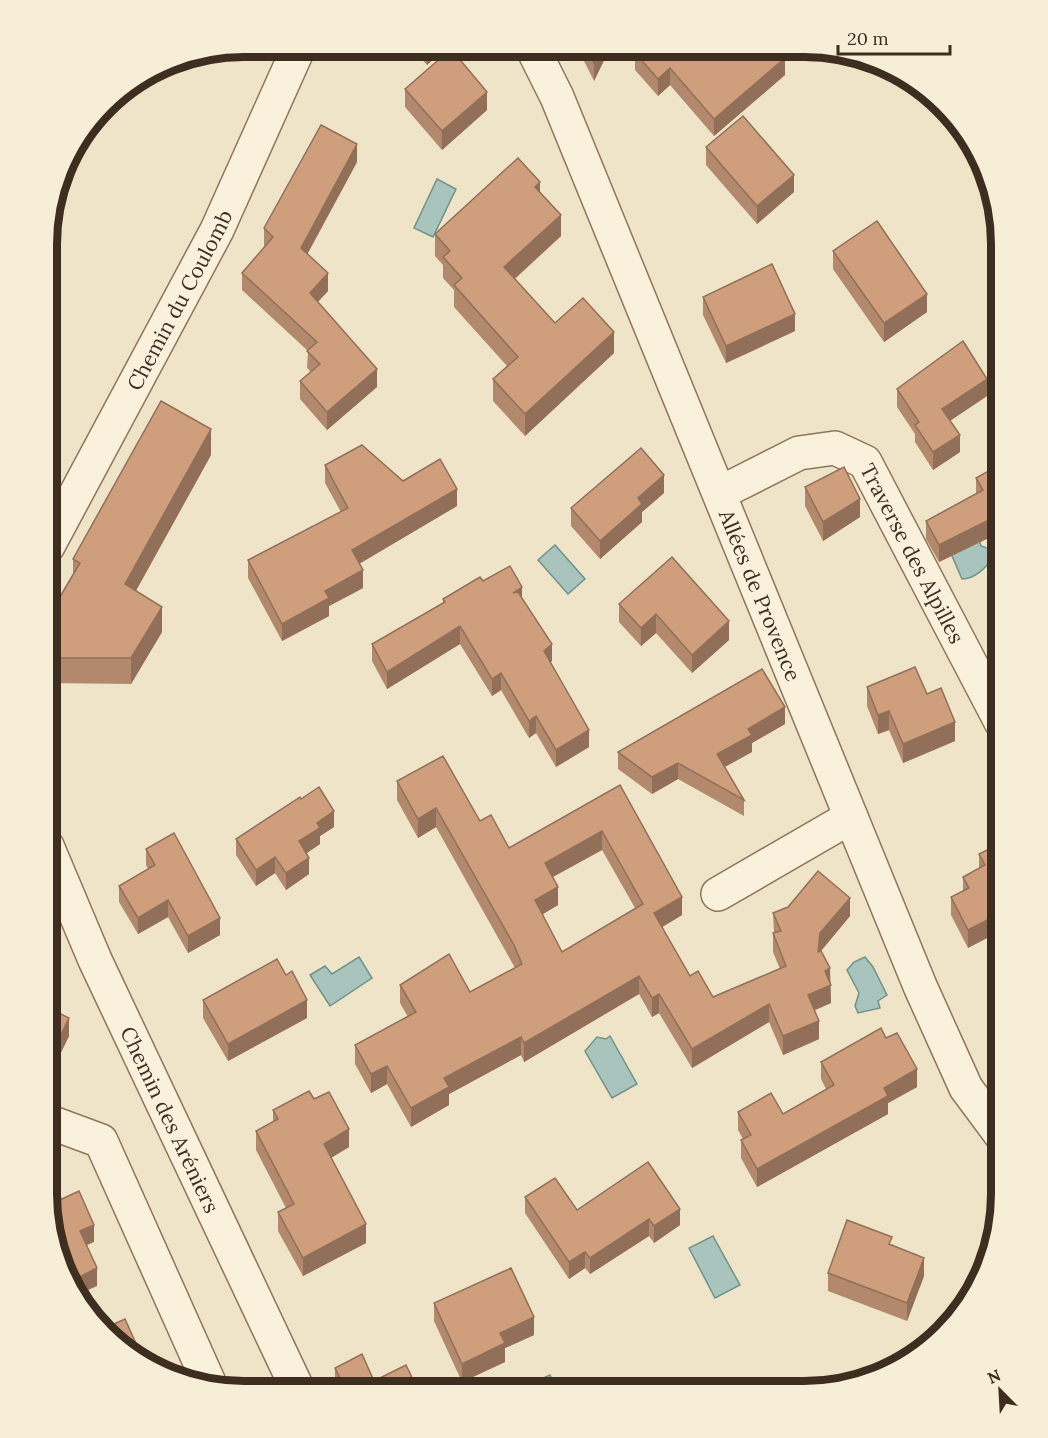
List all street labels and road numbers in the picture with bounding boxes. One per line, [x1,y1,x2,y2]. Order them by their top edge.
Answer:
street label: Chemin du Coulomb [120,205,238,395]
street label: Traverse des Alpilles [855,459,971,648]
street label: Allées de Provence [713,504,808,685]
street label: Chemin des Aréniers [115,1022,226,1217]

